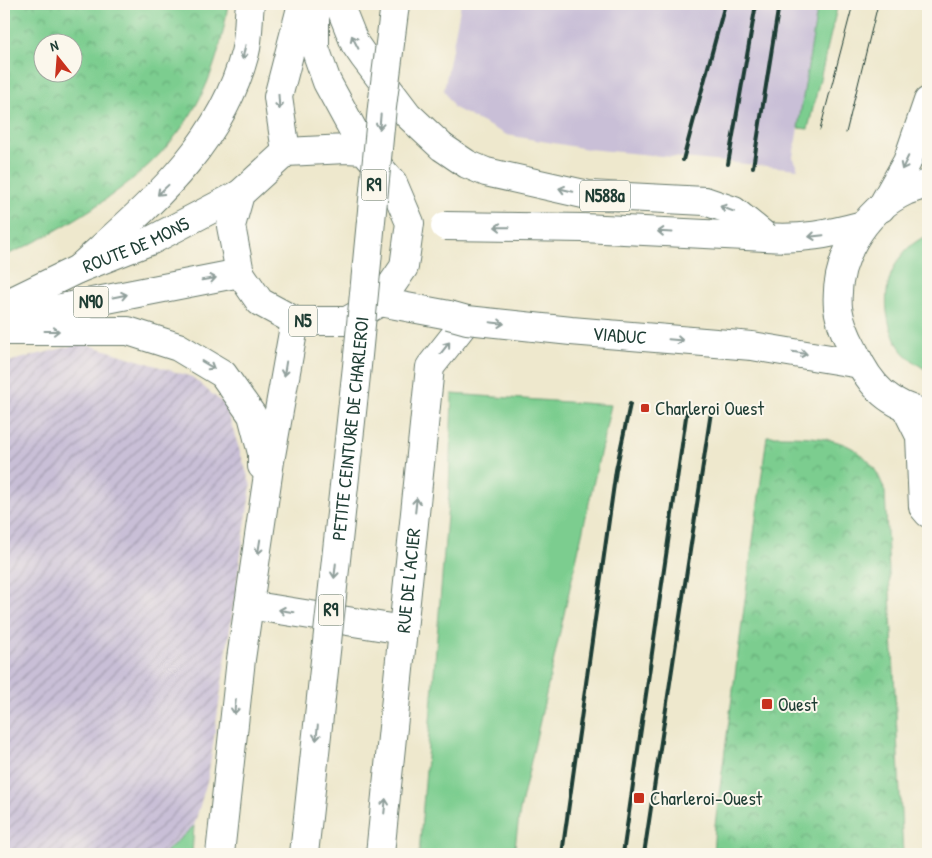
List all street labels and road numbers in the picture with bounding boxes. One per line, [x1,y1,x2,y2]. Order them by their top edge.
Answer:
road number: R9 [362,170,386,200]
road number: N588a [580,180,630,212]
street label: ROUTE DE MONS [79,210,194,279]
road number: N90 [74,286,108,318]
road number: N5 [289,306,317,336]
street label: PETITE CEINTURE DE CHARLEROI [325,315,375,542]
street label: VIADUC [591,320,648,350]
street label: RUE DE L'ACIER [390,526,426,634]
road number: R9 [318,594,344,626]

